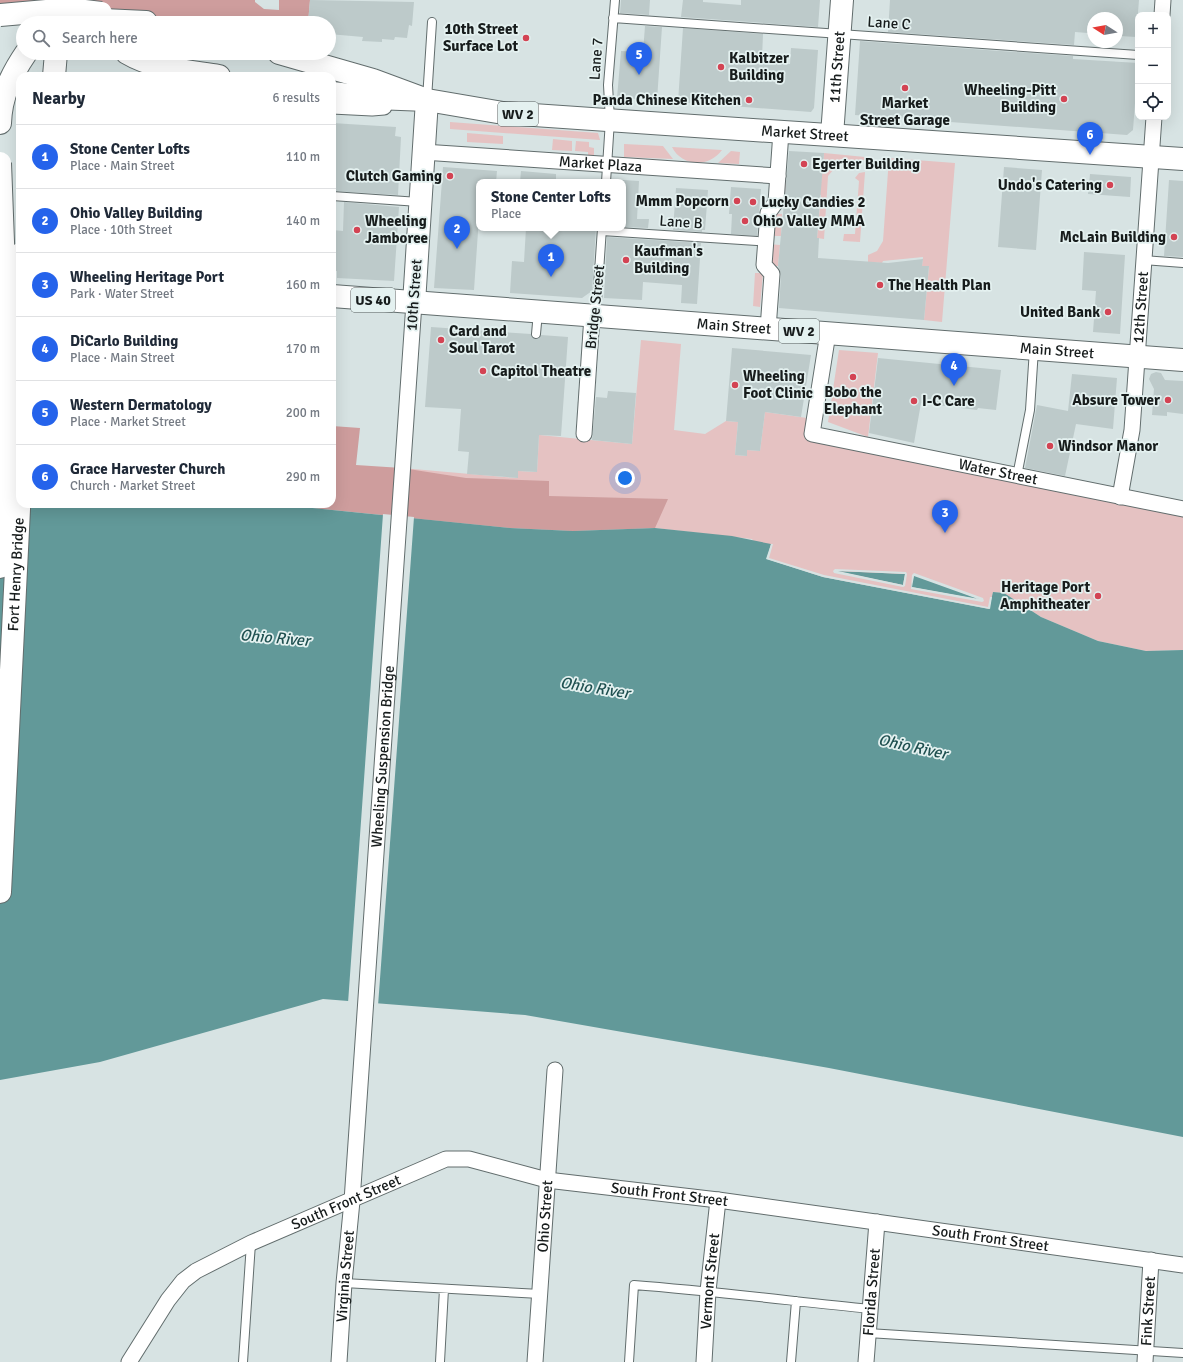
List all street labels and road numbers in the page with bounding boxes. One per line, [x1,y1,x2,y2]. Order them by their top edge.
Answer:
street label: Lane C [867,13,911,33]
street label: 11th Street [825,31,849,104]
street label: Lane 7 [586,37,606,81]
road number: WV 2 [498,102,538,126]
street label: Market Street [760,121,849,145]
street label: Market Plaza [558,152,643,176]
street label: Lane B [659,212,703,232]
street label: 10th Street [403,258,425,332]
street label: Bridge Street [582,264,608,350]
street label: 12th Street [1129,271,1152,344]
road number: US 40 [351,288,395,312]
street label: Main Street [696,314,772,338]
road number: WV 2 [779,319,819,343]
street label: Main Street [1019,339,1095,362]
street label: Water Street [957,455,1039,488]
street label: Fort Henry Bridge [4,517,28,632]
street label: Wheeling Suspension Bridge [367,665,398,848]
street label: South Front Street [288,1171,404,1234]
street label: South Front Street [610,1179,729,1210]
street label: Ohio Street [534,1180,556,1253]
street label: South Front Street [931,1221,1050,1255]
street label: Virginia Street [333,1229,358,1323]
street label: Vermont Street [697,1232,723,1330]
street label: Florida Street [859,1248,884,1337]
street label: Fink Street [1137,1276,1159,1347]

